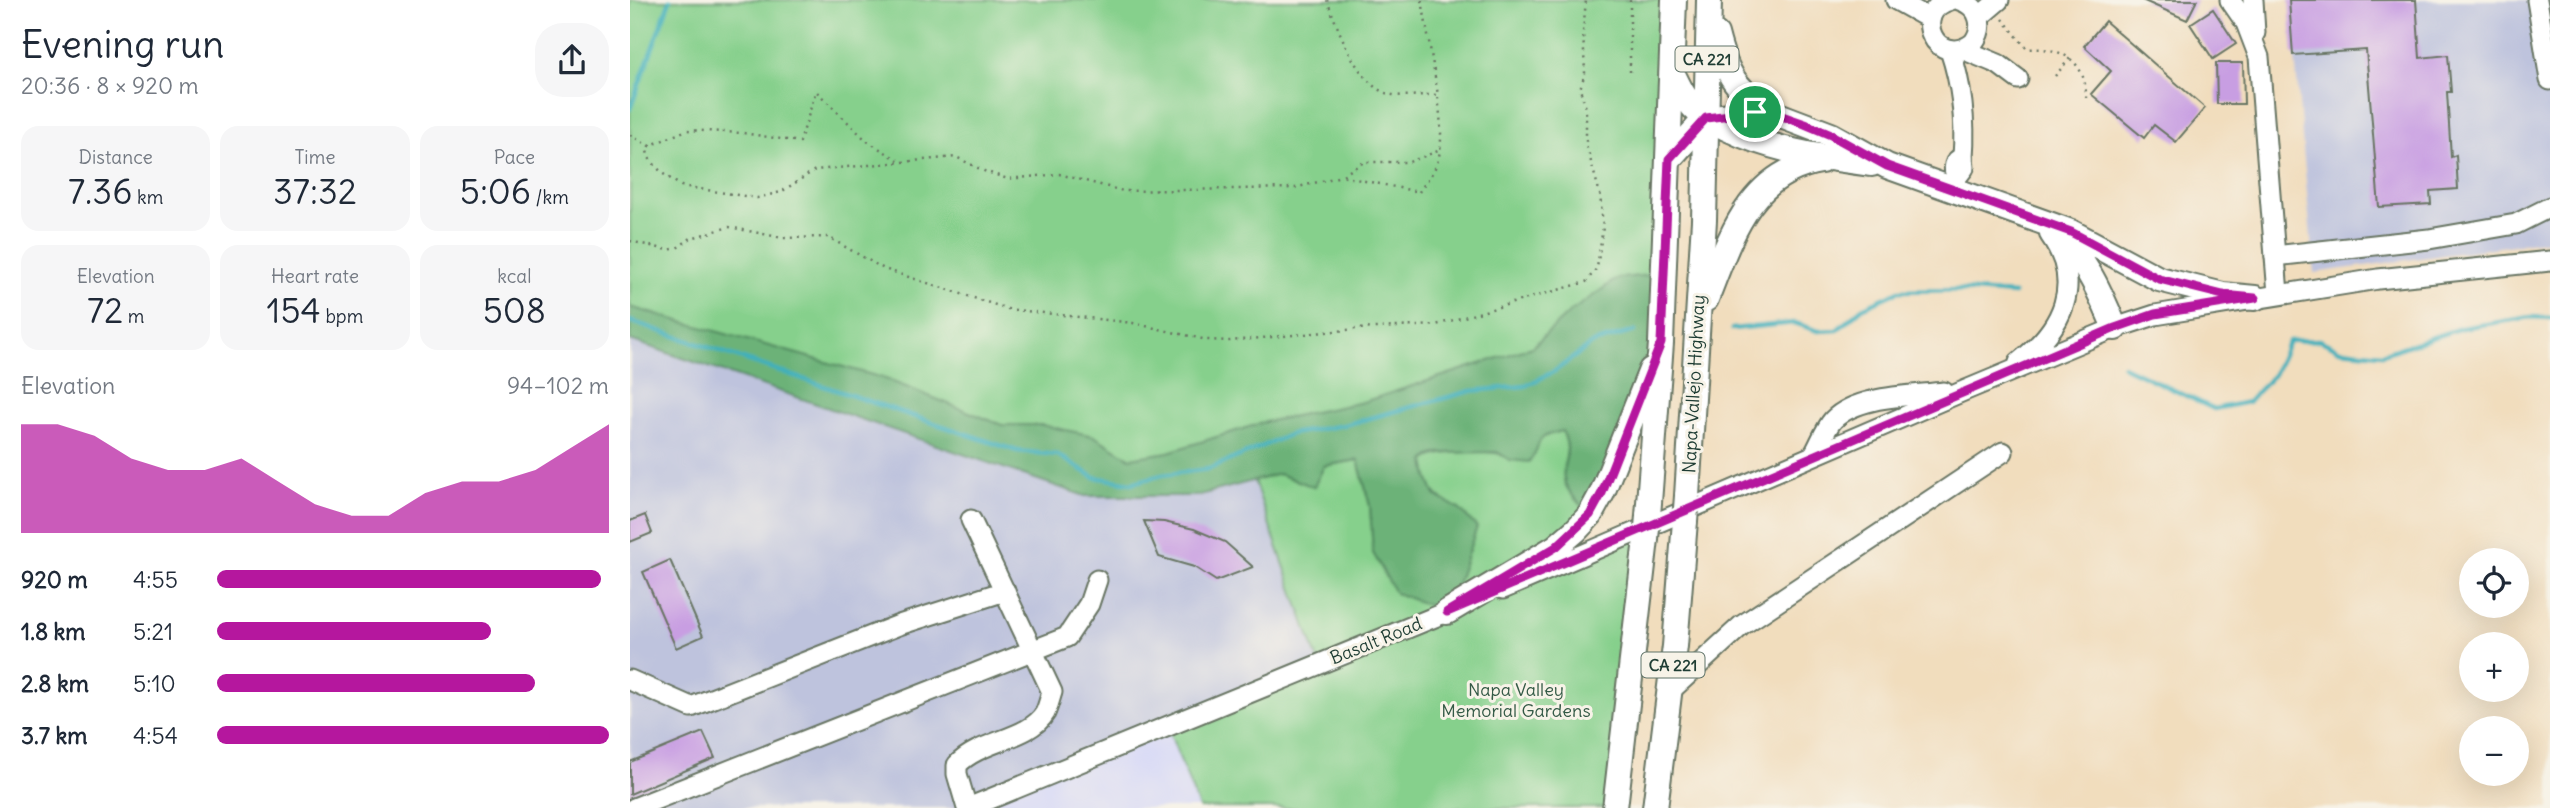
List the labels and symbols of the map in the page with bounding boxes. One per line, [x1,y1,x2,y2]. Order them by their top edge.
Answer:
road number: CA 221 [1676,46,1738,72]
pin [1725,82,1785,142]
street label: Napa-Vallejo Highway [1677,294,1710,474]
street label: Basalt Road [1326,612,1426,669]
road number: CA 221 [1642,652,1704,678]
park label: Napa Valley Memorial Gardens [1441,678,1591,722]

